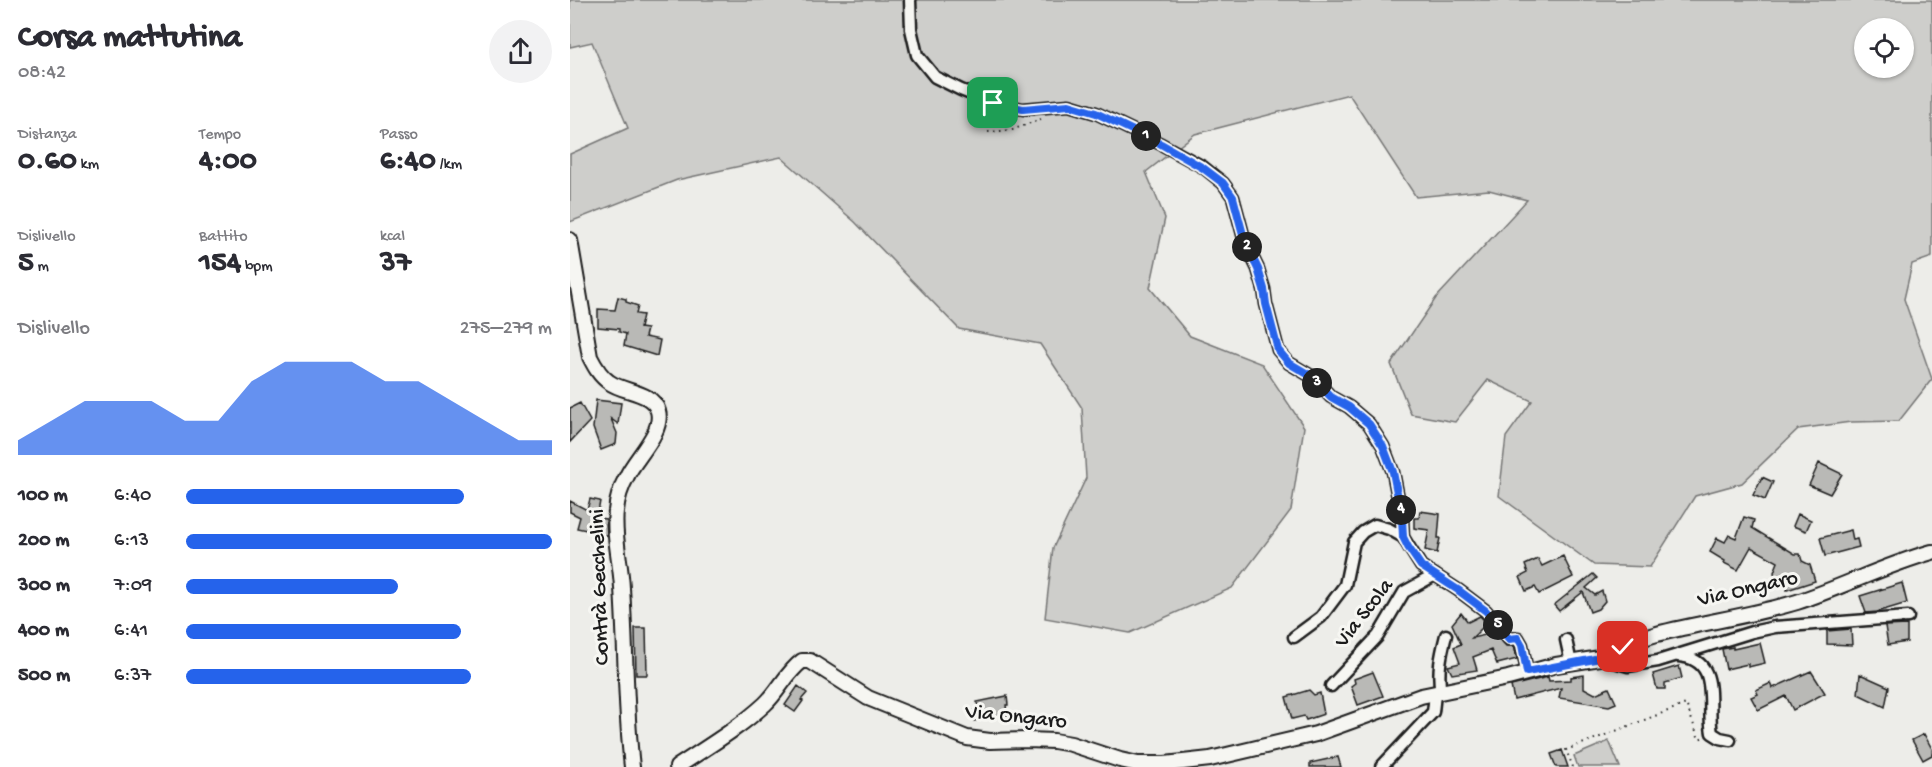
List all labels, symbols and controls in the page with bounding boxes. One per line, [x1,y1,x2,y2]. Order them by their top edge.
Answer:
map controls [1854,18,1914,78]
button: locate [1854,18,1914,78]
text: Corsa mattutina [18,20,242,58]
button: share [489,20,552,83]
text: 08:42 [18,62,66,85]
pin [967,77,1018,128]
icon: arrive [976,86,1009,119]
pin: 1 [1131,121,1161,151]
text: Distanza [18,126,77,145]
text: Tempo [199,126,241,145]
text: Passo [380,126,418,145]
text: 1 [1143,126,1149,145]
text: 0.60 [18,145,77,180]
text: 4:00 [199,145,257,180]
text: 6:40 [380,145,436,180]
text: km [77,156,99,175]
text: /km [436,156,462,175]
text: Dislivello [18,228,75,247]
text: Battito [199,228,247,247]
text: kcal [380,228,405,247]
pin: 2 [1232,232,1262,262]
text: 2 [1243,237,1251,256]
text: 5 [18,247,34,282]
text: 154 [199,247,241,282]
text: 37 [380,247,411,282]
text: m [34,258,49,277]
text: bpm [241,258,273,277]
text: Dislivello [18,318,90,341]
text: 275–279 m [460,318,552,341]
pin: 3 [1302,368,1332,398]
text: 3 [1313,373,1321,392]
text: 100 m [18,485,68,508]
text: 6:40 [114,485,151,508]
pin: 4 [1386,495,1416,525]
text: 4 [1397,500,1405,519]
street label: Contrà Gecchelini [585,509,617,665]
text: 200 m [18,530,69,553]
text: 6:13 [114,530,149,553]
street label: Via Ongaro [1694,566,1801,614]
street label: Via Scola [1329,574,1401,655]
text: 300 m [18,575,70,598]
text: 7:09 [114,575,152,598]
pin: 5 [1483,610,1513,640]
text: 5 [1494,615,1502,634]
text: 400 m [18,620,69,643]
text: 6:41 [114,620,148,643]
pin [1597,621,1648,672]
icon: check [1606,630,1639,663]
text: 500 m [18,665,70,688]
text: 6:37 [114,665,151,688]
street label: Via Ongaro [963,700,1068,736]

